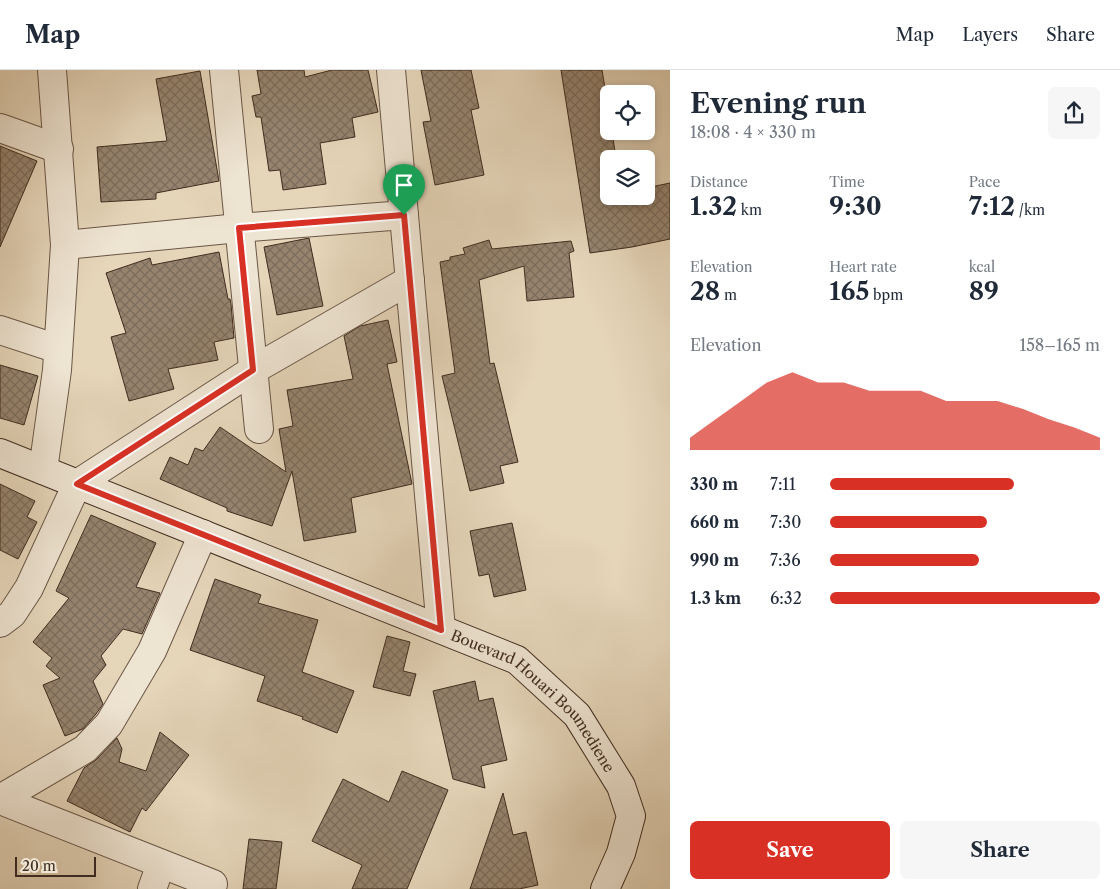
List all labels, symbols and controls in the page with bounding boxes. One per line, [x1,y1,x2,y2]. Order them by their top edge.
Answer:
text: Map [25,20,80,49]
text: Map [896,24,934,46]
text: Layers [962,24,1018,46]
text: Share [1046,24,1095,46]
map controls [600,85,655,205]
button: locate [600,85,655,140]
text: Evening run [690,86,866,120]
button: share [1048,87,1100,139]
text: 18:08 · 4 × 330 m [690,122,816,142]
button: layers [600,150,655,205]
pin [383,164,425,215]
icon: arrive [390,171,418,199]
text: Distance [690,173,748,191]
text: Time [829,173,865,191]
text: Pace [969,173,1000,191]
text: 1.32 [690,191,737,222]
text: 9:30 [829,191,882,222]
text: 7:12 [969,191,1015,222]
text: km [737,201,762,219]
text: /km [1015,201,1045,219]
text: Elevation [690,258,753,276]
text: Heart rate [829,258,897,276]
text: kcal [969,258,995,276]
text: 28 [690,276,720,307]
text: 165 [829,276,869,307]
text: 89 [969,276,999,307]
text: m [720,286,737,304]
text: bpm [869,286,903,304]
text: Elevation [690,335,761,355]
text: 158–165 m [1019,335,1100,355]
text: 330 m [690,474,738,494]
text: 7:11 [770,474,796,494]
text: 660 m [690,512,739,532]
text: 7:30 [770,512,801,532]
text: 990 m [690,550,739,570]
text: 7:36 [770,550,801,570]
text: 1.3 km [690,588,741,608]
text: 6:32 [770,588,802,608]
street label: Bouevard Houari Boumediene [448,625,619,775]
button: Save [690,821,890,879]
button: Share [900,821,1100,879]
scale bar [15,854,96,877]
text: 20 m [22,857,56,875]

